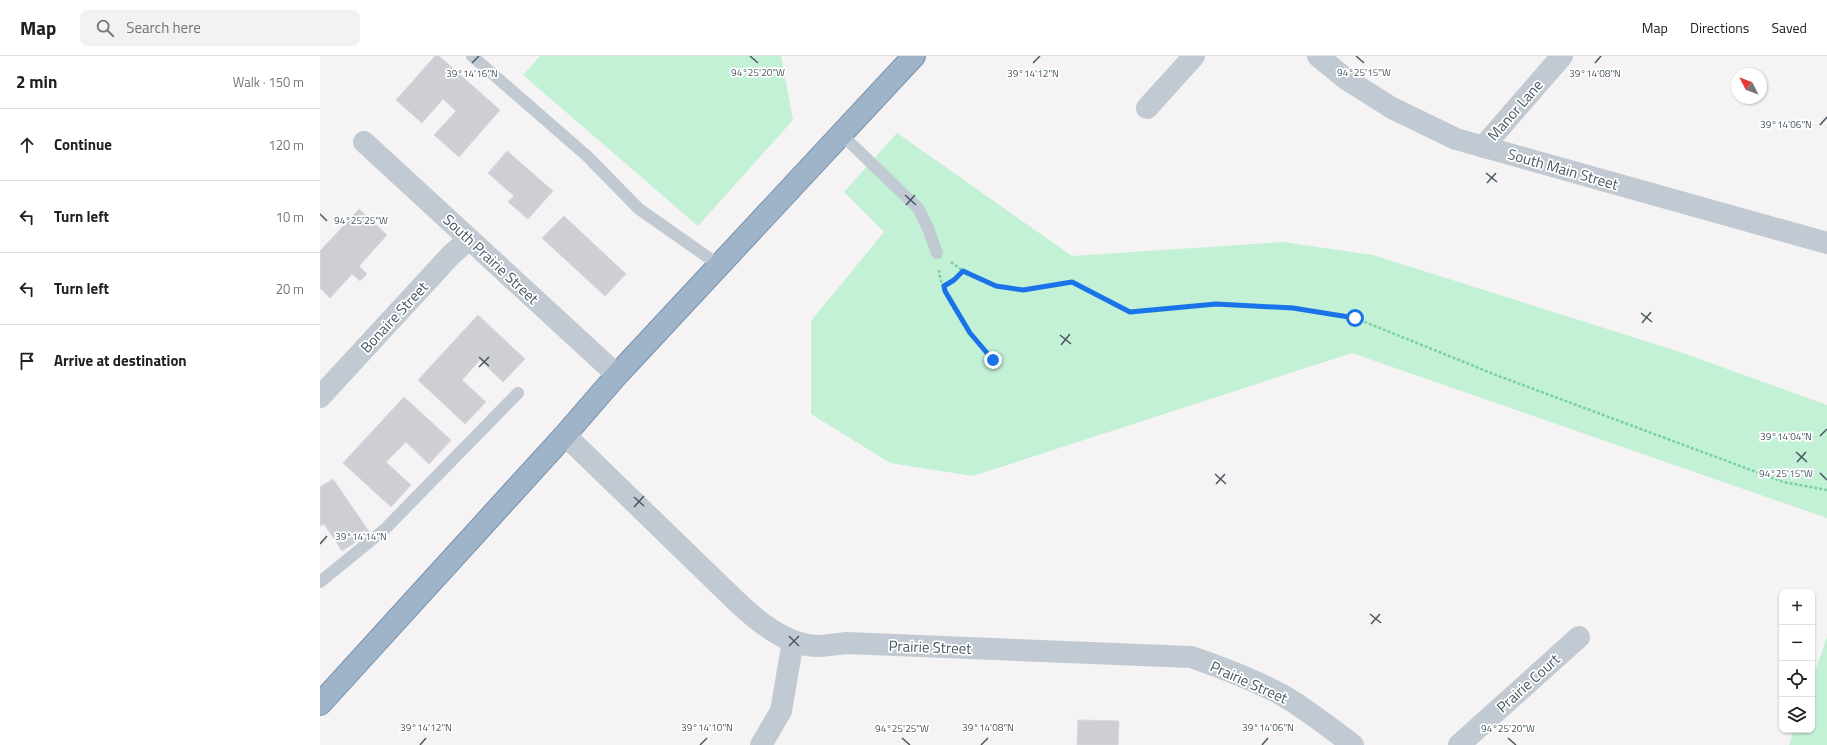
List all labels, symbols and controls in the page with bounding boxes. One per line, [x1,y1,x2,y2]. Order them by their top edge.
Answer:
search box [80,10,360,46]
text: Map [20,13,56,42]
text: Search here [126,16,201,39]
icon: search [94,17,116,39]
text: Map [1642,17,1668,38]
text: Directions [1690,17,1749,38]
text: Saved [1771,17,1807,38]
text: 94°25'20"W [731,65,785,80]
text: 94°25'15"W [1337,65,1391,80]
text: 39°14'16"N [446,66,498,81]
text: 39°14'12"N [1007,66,1059,81]
text: 39°14'08"N [1569,66,1621,81]
north arrow [1731,68,1767,104]
text: 2 min [16,69,57,95]
text: Walk · 150 m [233,72,304,92]
street label: Manor Lane [1482,74,1548,146]
text: 39°14'06"N [1760,117,1812,132]
text: Continue [54,133,112,156]
icon: ahead [16,134,38,156]
text: 120 m [268,135,304,155]
street label: South Main Street [1505,142,1622,196]
text: Turn left [54,205,109,228]
icon: left [16,206,38,228]
text: 10 m [276,207,304,227]
street label: South Prairie Street [438,208,545,310]
text: 94°25'25"W [334,213,388,228]
street label: Bonaire Street [355,275,434,358]
text: Turn left [54,277,109,300]
icon: left [16,278,38,300]
text: 20 m [276,279,304,299]
route start [1346,309,1364,327]
text: Arrive at destination [54,349,187,372]
icon: arrive [16,350,38,372]
route end [984,351,1002,369]
text: 39°14'04"N [1760,429,1812,444]
text: 94°25'15"W [1759,466,1813,481]
text: 39°14'14"N [335,529,387,544]
map controls [1779,589,1815,733]
button: + [1779,589,1815,625]
button: − [1779,625,1815,661]
street label: Prairie Street [888,634,973,660]
street label: Prairie Court [1491,648,1565,718]
street label: Prairie Street [1206,655,1292,710]
button: locate [1779,661,1815,697]
button: layers [1779,697,1815,733]
text: 39°14'12"N [400,720,452,735]
text: 39°14'10"N [681,720,733,735]
text: 39°14'08"N [962,720,1014,735]
text: 39°14'06"N [1242,720,1294,735]
text: 94°25'25"W [875,721,929,736]
text: 94°25'20"W [1481,721,1535,736]

